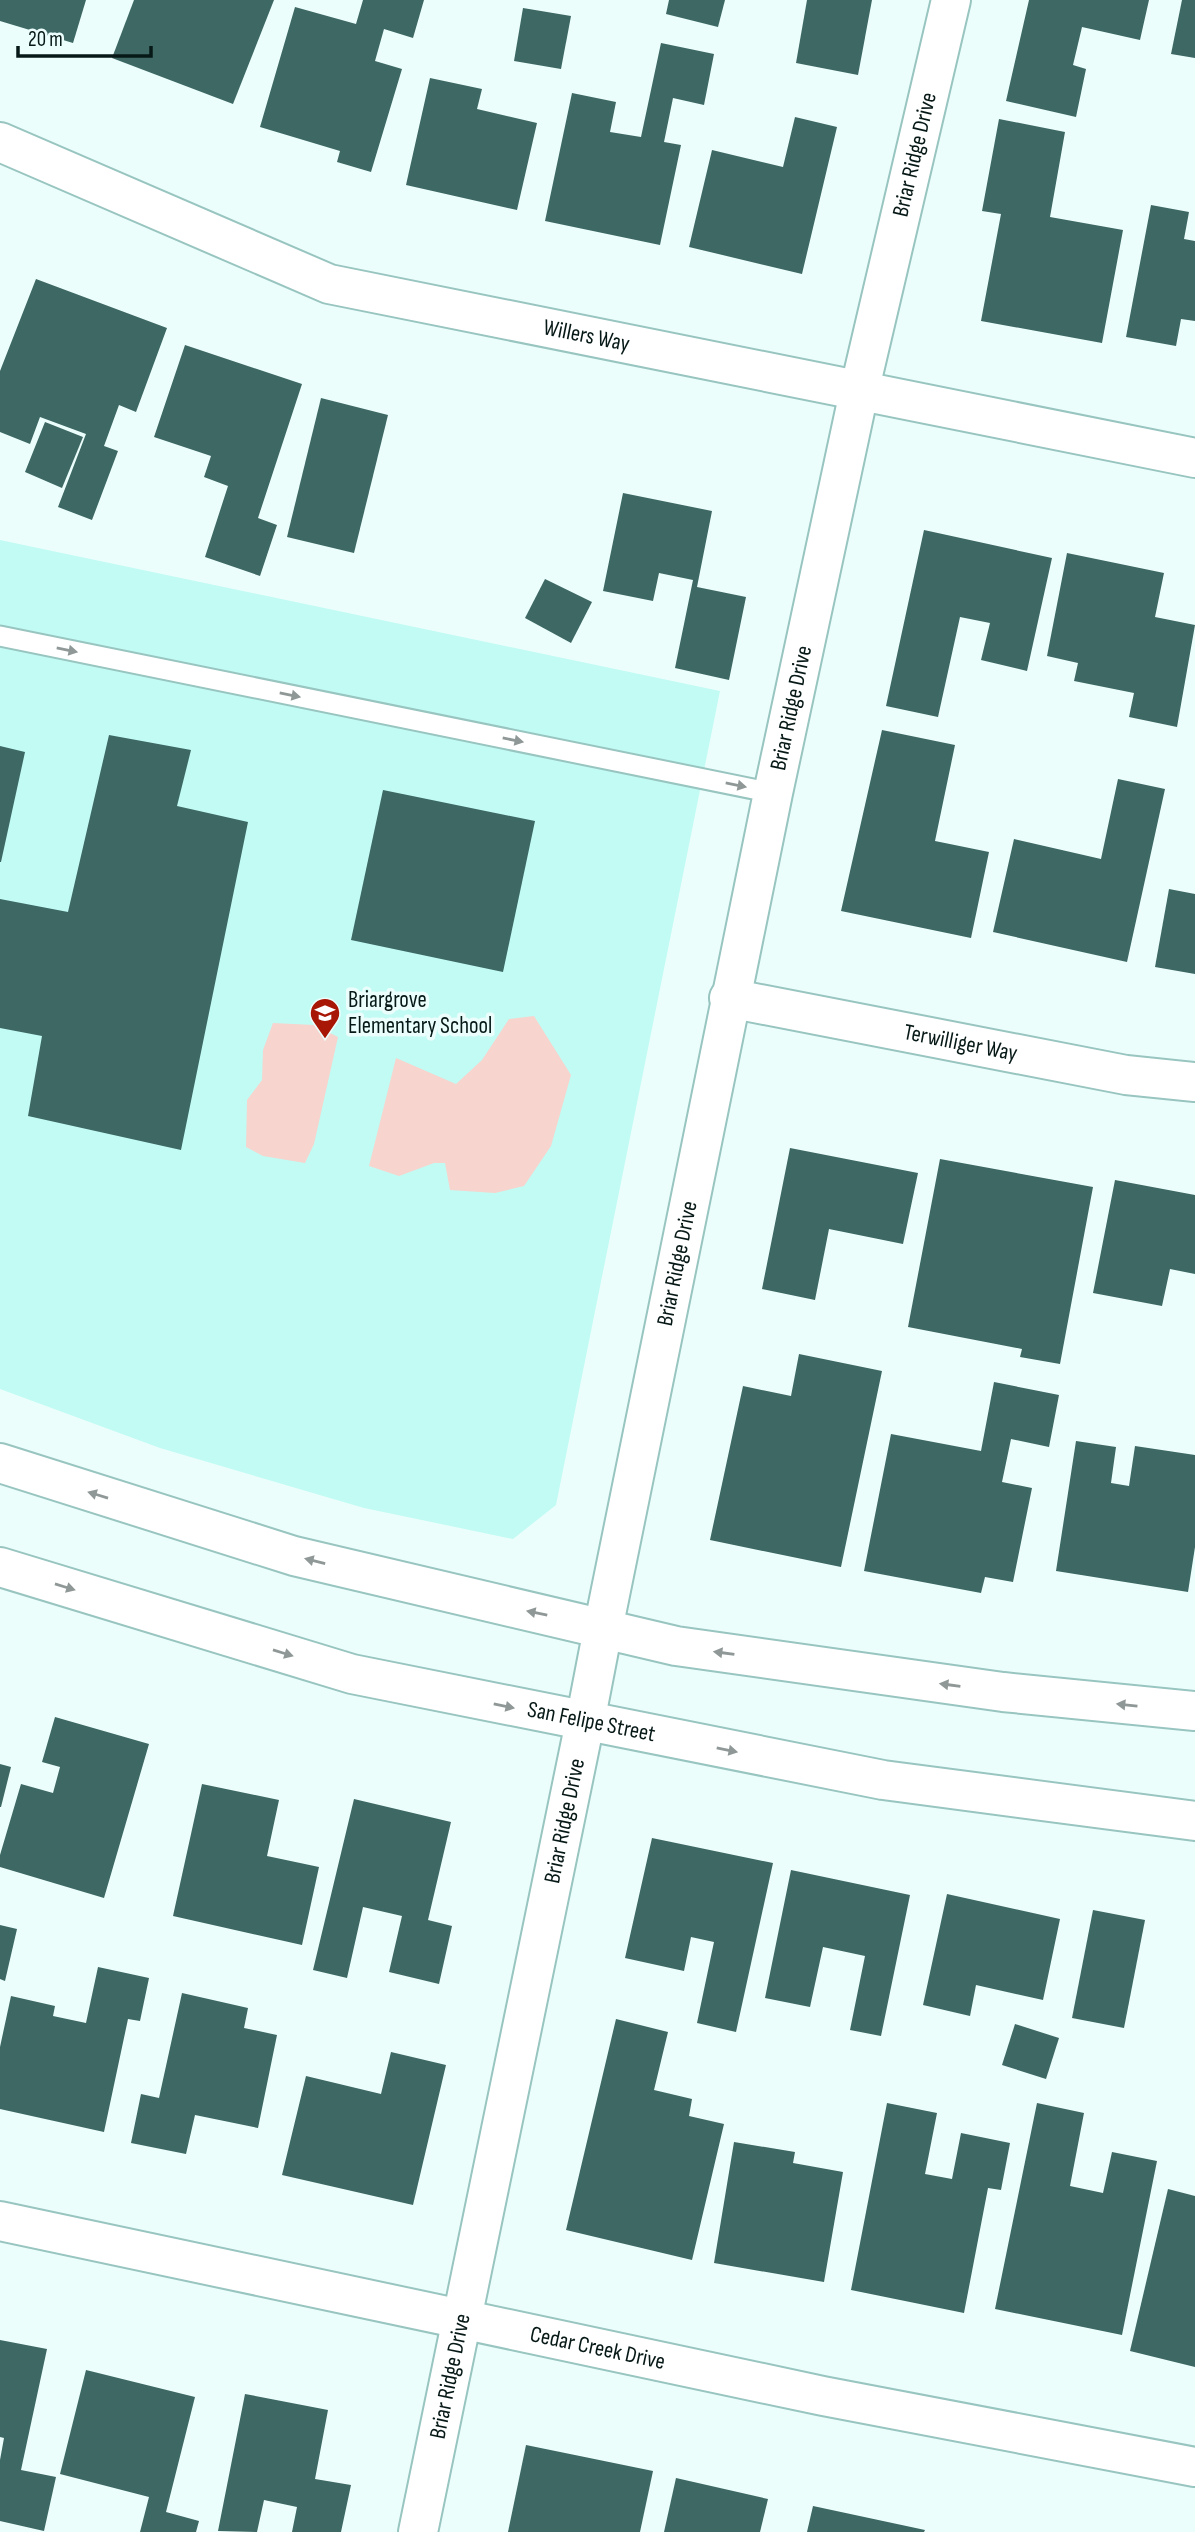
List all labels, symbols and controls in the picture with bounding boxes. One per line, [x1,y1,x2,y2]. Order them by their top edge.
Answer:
scale bar [18,14,150,58]
text: 20 m [28,27,63,52]
street label: Briar Ridge Drive [887,90,943,220]
street label: Willers Way [541,313,632,358]
street label: Briar Ridge Drive [764,643,818,773]
one-way arrow [56,644,78,655]
one-way arrow [279,689,301,700]
one-way arrow [502,735,524,746]
one-way arrow [725,780,747,791]
place label: Briargrove Elementary School [348,986,492,1040]
school or university icon: Briargrove Elementary School [308,996,342,1040]
street label: Terwilliger Way [902,1018,1020,1068]
street label: Briar Ridge Drive [651,1198,704,1328]
one-way arrow [87,1490,108,1500]
one-way arrow [304,1555,326,1566]
one-way arrow [55,1582,76,1592]
one-way arrow [526,1607,548,1618]
one-way arrow [713,1647,735,1658]
one-way arrow [273,1648,294,1659]
one-way arrow [938,1679,960,1690]
street label: San Felipe Street [525,1695,658,1748]
one-way arrow [1116,1699,1138,1710]
one-way arrow [493,1700,515,1711]
one-way arrow [716,1745,738,1756]
street label: Briar Ridge Drive [538,1756,591,1886]
street label: Briar Ridge Drive [424,2311,477,2441]
street label: Cedar Creek Drive [528,2320,668,2376]

